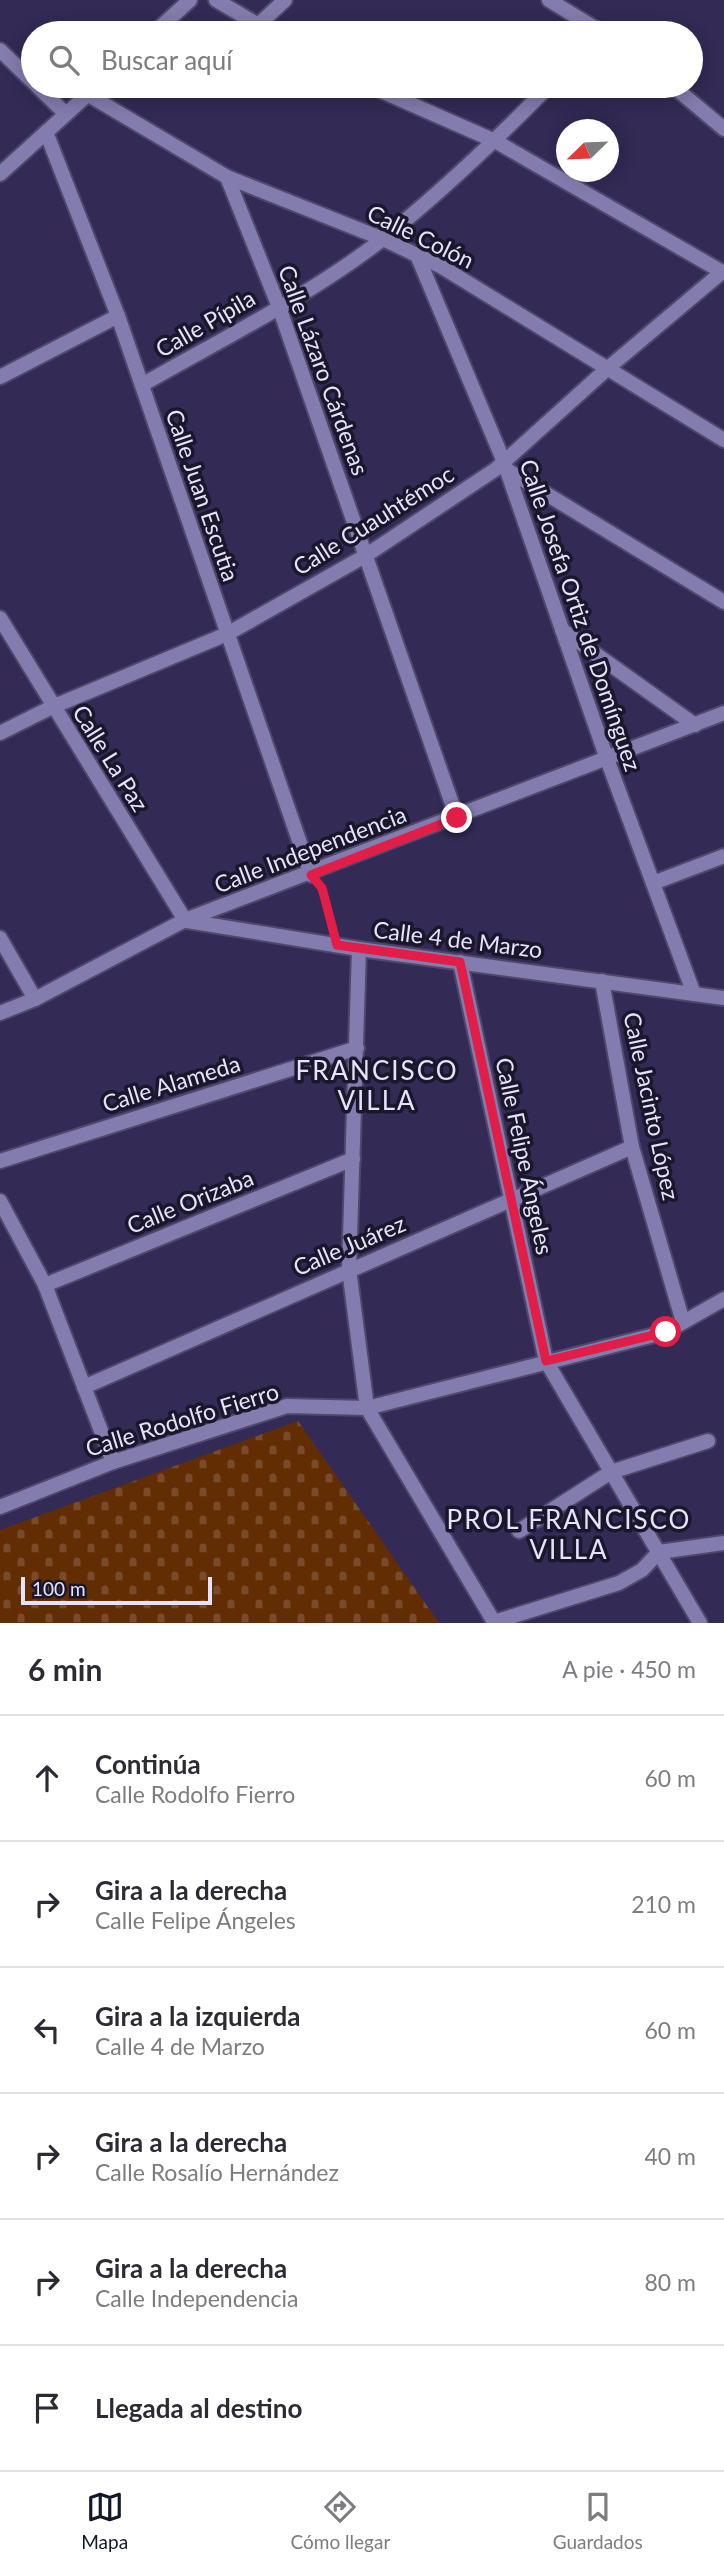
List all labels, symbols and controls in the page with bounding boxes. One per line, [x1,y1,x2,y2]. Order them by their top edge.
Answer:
search box [21,21,703,98]
icon: search [45,41,83,79]
text: Buscar aquí [101,44,232,76]
north arrow [556,119,619,182]
street label: Calle Colón [363,198,479,274]
street label: Calle Lázaro Cárdenas [273,261,375,479]
street label: Calle Pípila [150,283,260,363]
street label: Calle Juan Escutia [160,405,246,585]
street label: Calle Josefa Ortiz de Domínguez [514,456,648,774]
street label: Calle Cuauhtémoc [288,459,458,581]
street label: Calle La Paz [67,700,155,816]
street label: Calle Independencia [210,799,410,899]
route end [441,802,472,833]
street label: Calle 4 de Marzo [372,915,544,963]
street label: Calle Jacinto López [618,1009,686,1203]
street label: Calle Alameda [99,1049,243,1117]
district label: FRANCISCO VILLA [295,1054,459,1116]
street label: Calle Felipe Ángeles [490,1055,560,1257]
street label: Calle Orizaba [123,1163,257,1239]
street label: Calle Juárez [289,1209,409,1281]
route start [650,1316,681,1347]
street label: Calle Rodolfo Fierro [82,1376,282,1462]
district label: PROL FRANCISCO VILLA [447,1503,691,1565]
scale bar [21,1574,212,1606]
text: 100 m [32,1577,86,1600]
text: 6 min [28,1651,102,1687]
text: A pie · 450 m [562,1655,696,1683]
text: Continúa [95,1748,201,1780]
icon: ahead [28,1759,66,1797]
text: 60 m [645,1764,696,1792]
text: Calle Rodolfo Fierro [95,1780,295,1808]
text: Gira a la derecha [95,1874,287,1906]
icon: right [28,1885,66,1923]
text: 210 m [631,1890,696,1918]
text: Calle Felipe Ángeles [95,1906,296,1934]
text: Gira a la izquierda [95,2000,301,2032]
icon: left [28,2011,66,2049]
text: 60 m [645,2016,696,2044]
text: Calle 4 de Marzo [95,2032,265,2060]
text: Gira a la derecha [95,2126,287,2158]
icon: right [28,2137,66,2175]
text: 40 m [645,2142,696,2170]
text: Calle Rosalío Hernández [95,2158,339,2186]
text: Gira a la derecha [95,2252,287,2284]
icon: right [28,2263,66,2301]
text: 80 m [645,2268,696,2296]
text: Calle Independencia [95,2284,298,2312]
icon: arrive [28,2389,66,2427]
text: Llegada al destino [95,2392,302,2424]
tab: Mapa [81,2488,128,2553]
tab: Cómo llegar [291,2488,390,2553]
tab: Guardados [553,2488,643,2553]

